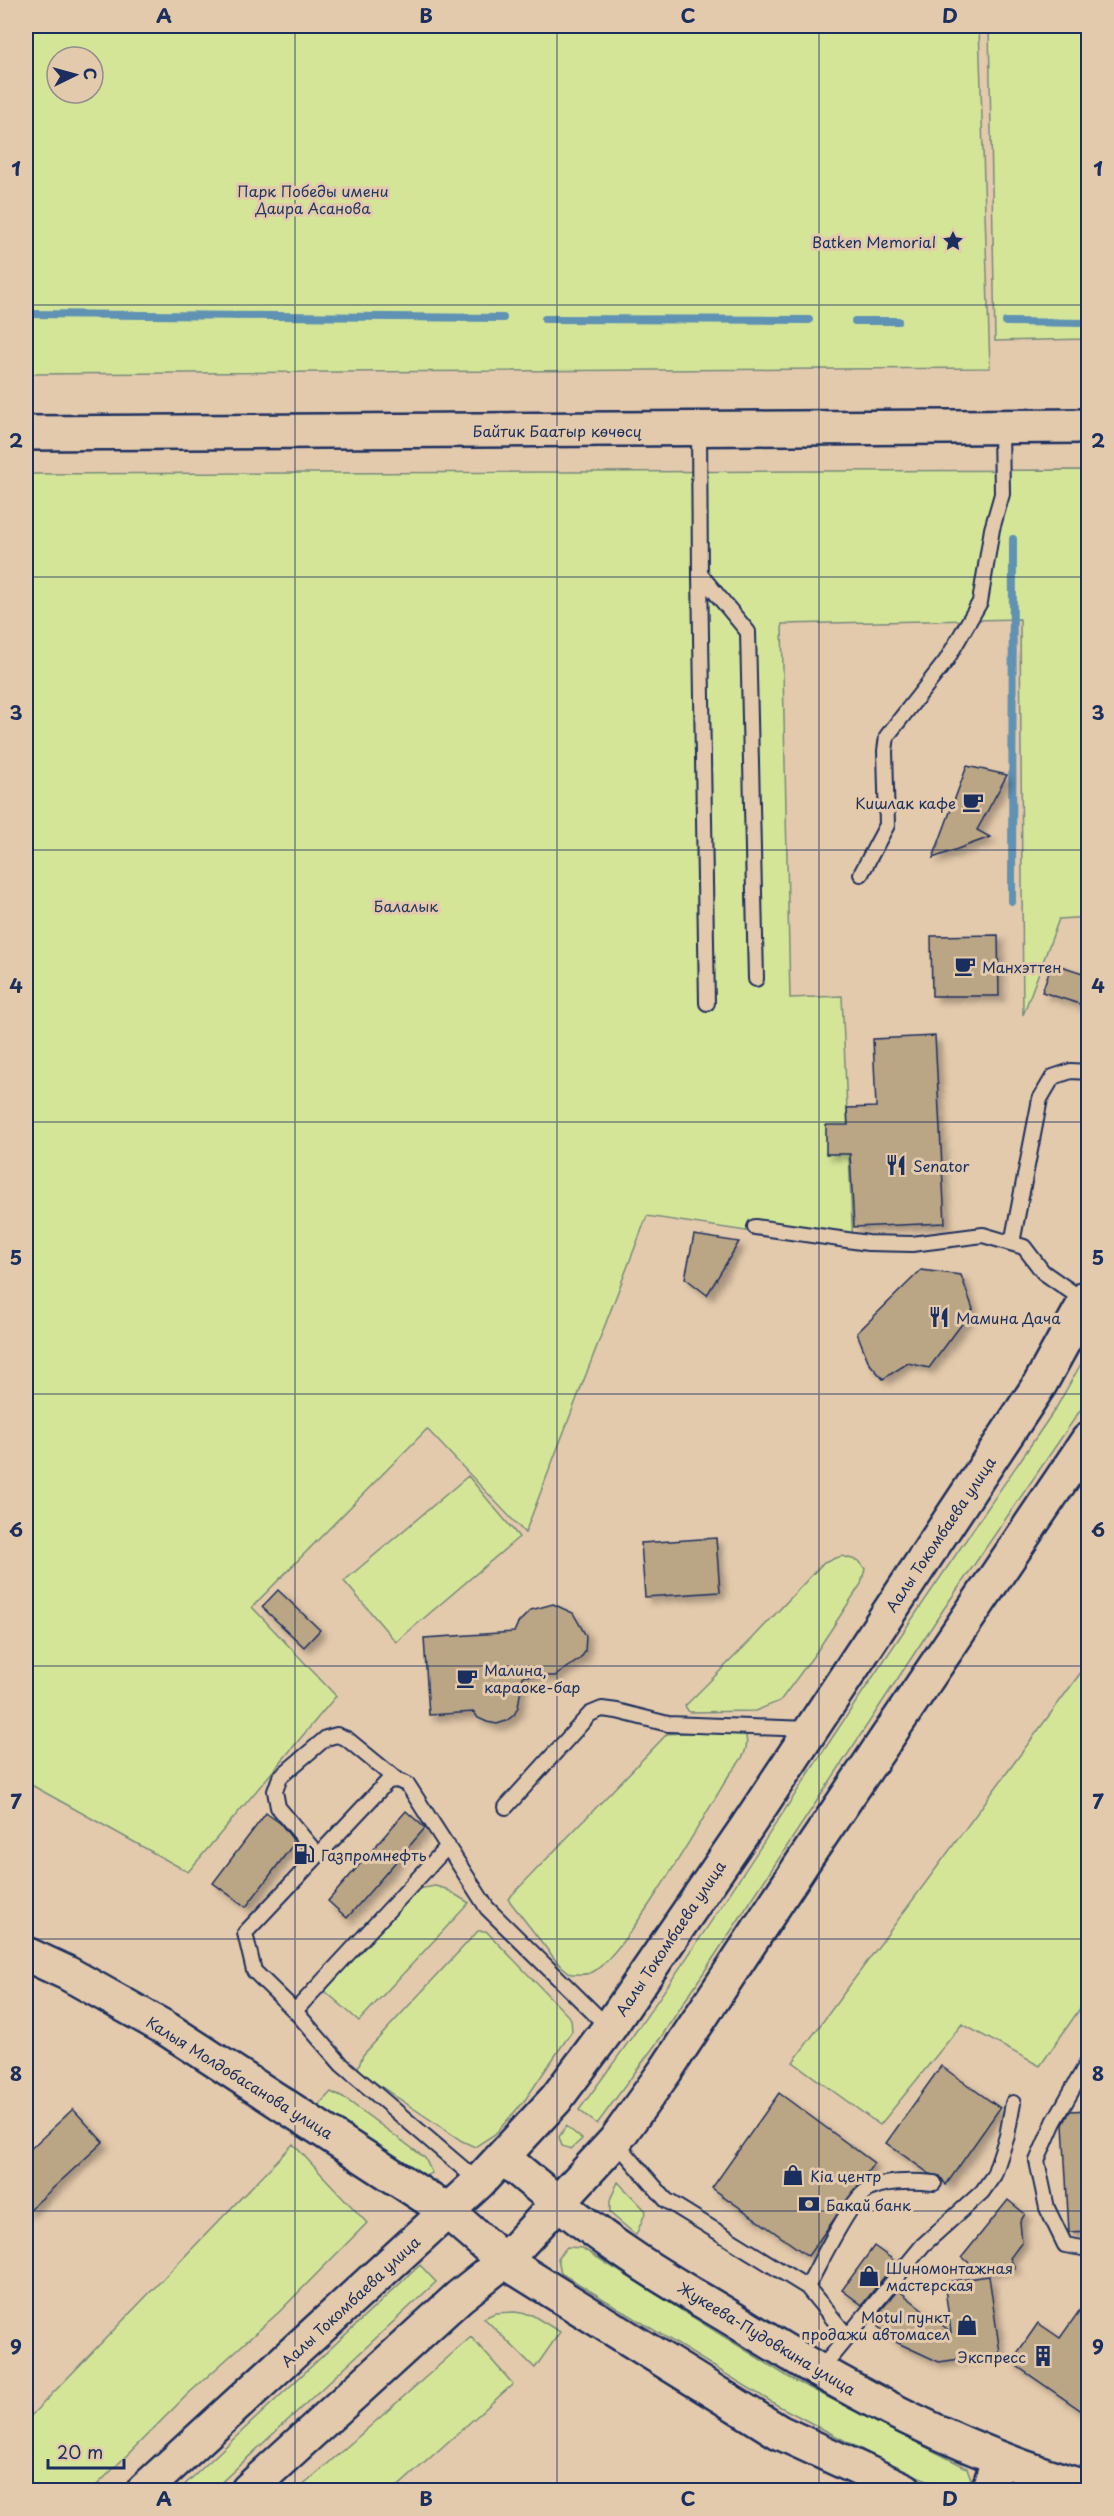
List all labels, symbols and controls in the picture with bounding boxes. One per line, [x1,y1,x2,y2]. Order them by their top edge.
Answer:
text: A [156,0,172,30]
text: B [419,0,433,30]
text: C [680,0,696,30]
text: D [942,0,958,30]
north arrow [45,45,105,105]
text: С [78,67,103,81]
text: 1 [11,153,21,183]
text: 1 [1093,153,1103,183]
park label: Парк Победы имени Даира Асанова [237,179,389,219]
place icon: Batken Memorial [941,229,965,253]
place label: Batken Memorial [812,230,936,253]
street label: Байтик Баатыр көчөсү [473,419,642,442]
text: 2 [9,425,23,455]
text: 2 [1091,425,1105,455]
text: 3 [9,697,23,727]
text: 3 [1091,697,1105,727]
cafe icon: Кишлак кафе [961,790,985,814]
place label: Кишлак кафе [855,791,956,814]
park label: Балалык [374,894,438,917]
cafe icon: Манхэттен [953,954,977,978]
place label: Манхэттен [982,955,1062,978]
text: 4 [9,970,23,1000]
text: 4 [1091,970,1105,1000]
restaurant icon: Senator [884,1153,908,1177]
place label: Senator [913,1154,970,1177]
text: 5 [10,1242,22,1272]
text: 5 [1092,1242,1104,1272]
restaurant icon: Мамина Дача [927,1305,951,1329]
place label: Мамина Дача [956,1306,1061,1329]
street label: Аалы Токомбаева улица [879,1451,1001,1616]
text: 6 [9,1514,23,1544]
text: 6 [1091,1514,1105,1544]
place label: Малина, караоке-бар [484,1658,580,1698]
cafe icon: Малина, караоке-бар [455,1666,479,1690]
text: 7 [10,1786,22,1816]
text: 7 [1092,1786,1104,1816]
fuel station icon: Газпромнефть [292,1842,316,1866]
place label: Газпромнефть [321,1843,426,1866]
street label: Аалы Токомбаева улица [609,1855,731,2020]
street label: Калыя Молдобасанова улица [142,2010,338,2144]
text: 8 [10,2058,22,2088]
text: 8 [1092,2058,1104,2088]
shop icon: Kia центр [781,2163,805,2187]
place label: Kia центр [810,2164,881,2187]
bank icon: Бакай банк [797,2192,821,2216]
place label: Бакай банк [826,2193,911,2216]
street label: Аалы Токомбаева улица [275,2230,425,2372]
place label: Шиномонтажная мастерская [886,2256,1013,2296]
shop icon: Шиномонтажная мастерская [857,2264,881,2288]
street label: Жукеева-Пудовкина улица [674,2276,861,2401]
place label: Motul пункт продажи автомасел [801,2305,951,2345]
shop icon: Motul пункт продажи автомасел [955,2313,979,2337]
text: 9 [10,2331,22,2361]
text: 9 [1092,2331,1104,2361]
building icon: Экспресс [1031,2344,1055,2368]
place label: Экспресс [957,2345,1026,2368]
scale bar [48,2432,124,2470]
text: 20 m [57,2438,103,2465]
text: A [156,2483,172,2513]
text: B [419,2483,433,2513]
text: C [680,2483,696,2513]
text: D [942,2483,958,2513]

